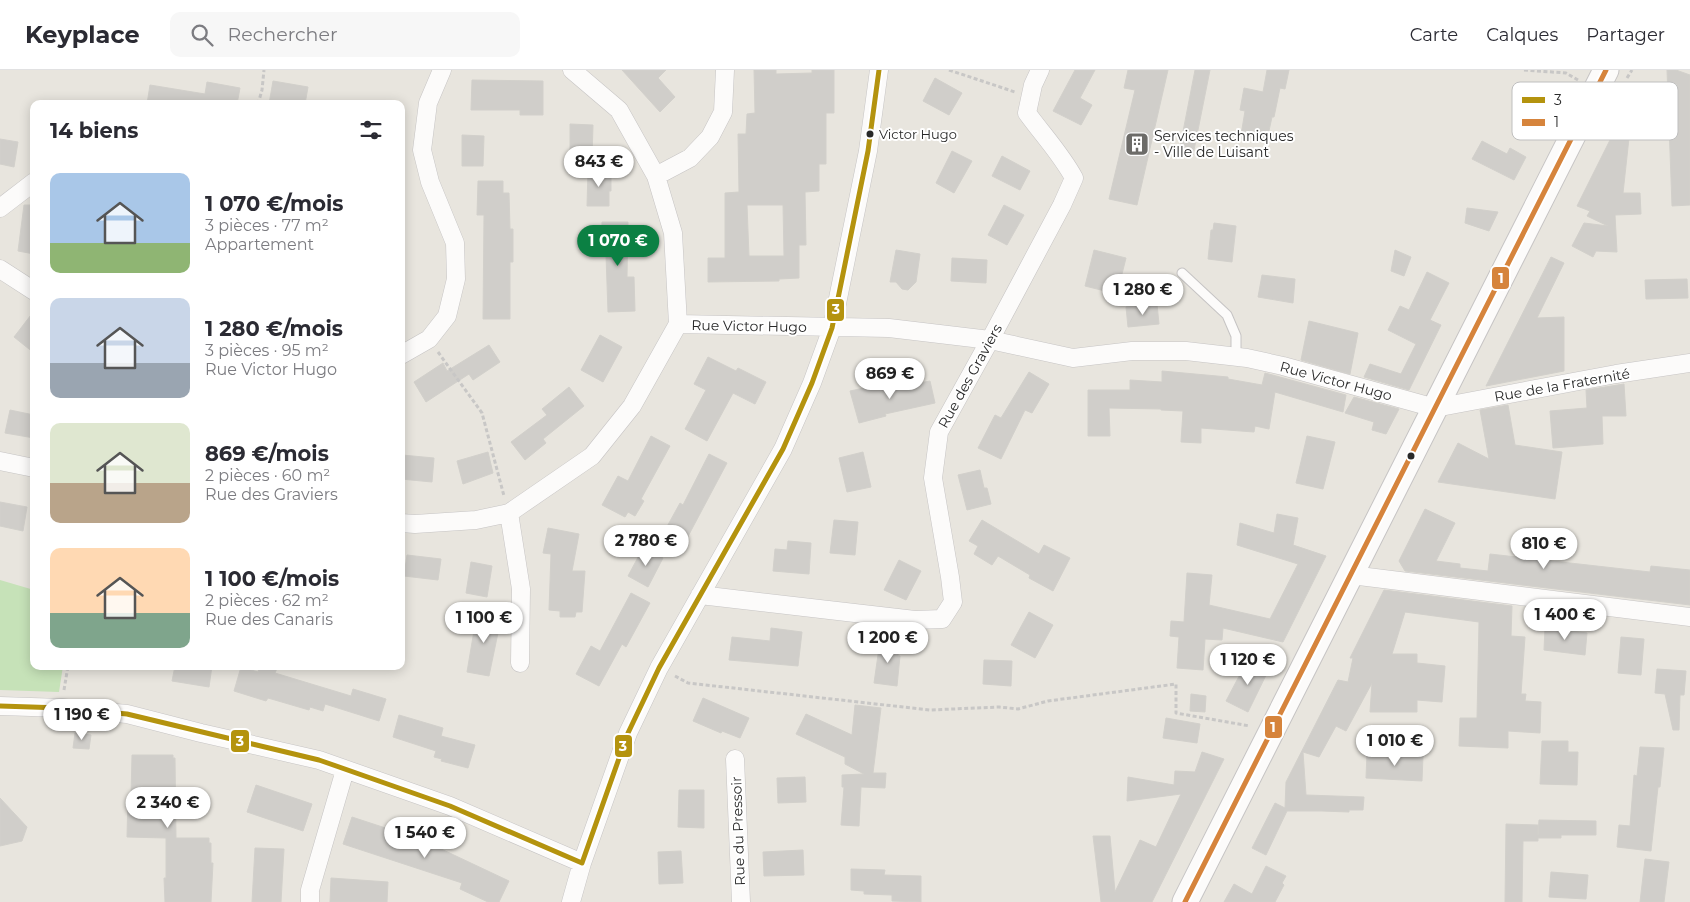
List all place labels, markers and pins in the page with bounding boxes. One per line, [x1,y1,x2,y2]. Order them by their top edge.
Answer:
place label: Victor Hugo [879,126,957,142]
place label: Services techniques - Ville de Luisant [1154,127,1294,161]
marker: Victor Hugo [865,129,875,139]
building icon: Services techniques - Ville de Luisant [1124,131,1150,157]
pin: 843 € [564,146,634,188]
pin: 1 070 € [572,224,664,267]
pin: 1 280 € [1097,274,1189,316]
pin: 869 € [855,358,925,400]
unlabelled marker [1406,451,1416,461]
pin: 2 780 € [600,524,692,567]
pin: 810 € [1509,528,1579,570]
pin: 1 400 € [1519,598,1611,641]
pin: 1 100 € [438,602,530,644]
pin: 1 200 € [842,622,934,664]
pin: 1 120 € [1202,644,1294,686]
pin: 1 190 € [36,698,128,741]
pin: 1 010 € [1349,724,1441,767]
pin: 2 340 € [122,786,214,829]
pin: 1 540 € [379,816,471,859]

